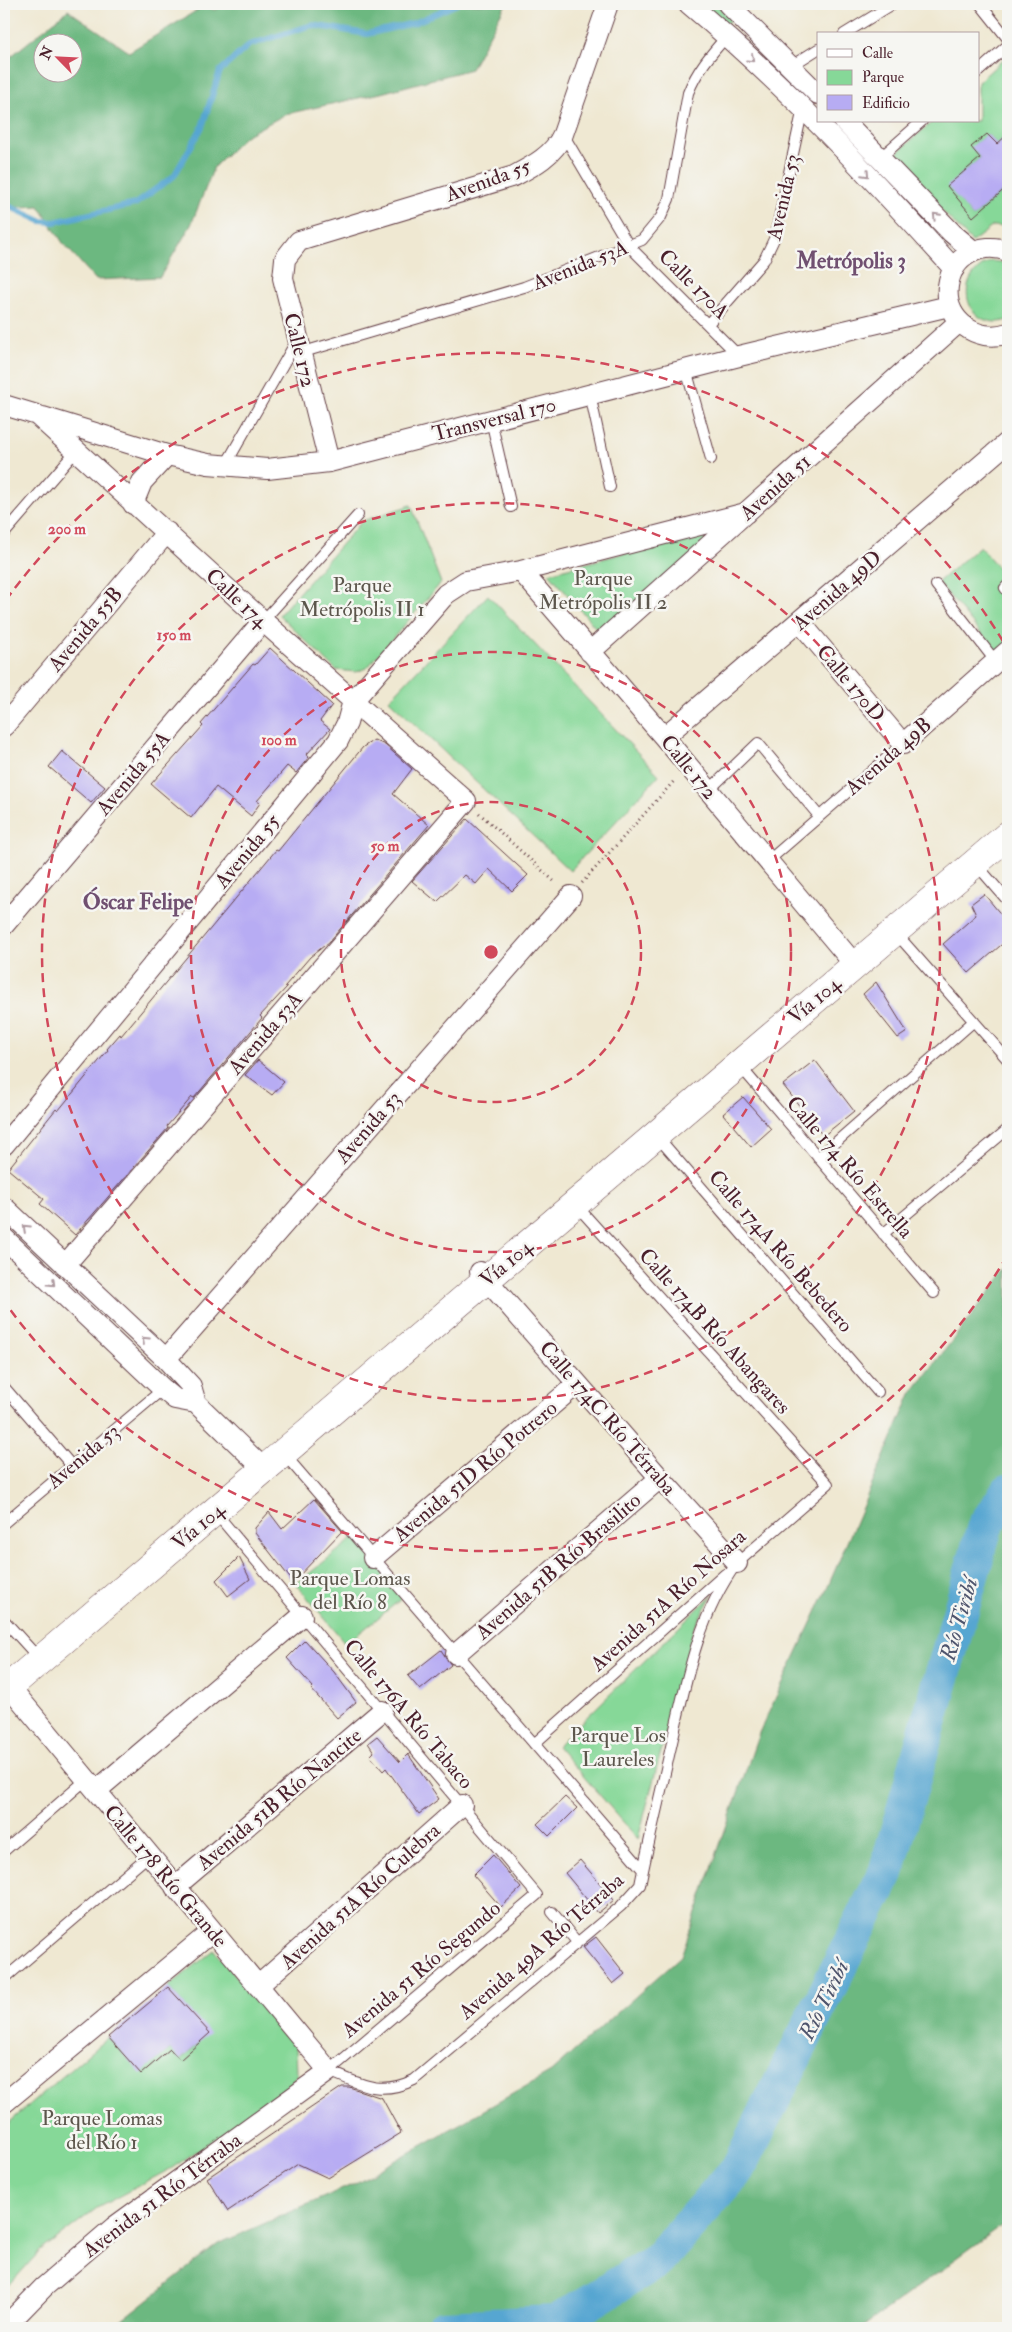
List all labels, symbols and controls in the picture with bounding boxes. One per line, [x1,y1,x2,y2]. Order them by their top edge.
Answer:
north arrow [32,32,82,82]
legend [817,32,980,122]
text: N [36,43,57,63]
text: Calle [862,44,893,63]
one-way arrow [746,53,755,62]
text: Parque [862,68,904,87]
text: Edificio [862,94,910,113]
street label: Avenida 53 [760,151,806,244]
street label: Avenida 55 [441,152,535,209]
one-way arrow [860,169,869,178]
one-way arrow [933,213,942,222]
street label: Avenida 53A [527,234,632,297]
street label: Calle 170A [653,243,735,325]
district label: Metrópolis 3 [795,247,906,276]
street label: Calle 172 [277,310,322,390]
street label: Transversal 170 [429,391,559,448]
street label: Avenida 51 [733,448,817,527]
text: 200 m [48,520,86,539]
street label: Avenida 49D [786,544,887,637]
street label: Calle 174 [200,563,275,635]
park label: Parque Metrópolis II 2 [539,565,667,616]
park label: Parque Metrópolis II 1 [299,572,425,623]
street label: Avenida 55B [41,581,129,678]
text: 150 m [157,626,191,645]
street label: Calle 170D [810,639,891,728]
street label: Avenida 49B [839,711,937,802]
street label: Avenida 55A [90,726,177,822]
street label: Calle 172 [654,729,723,805]
text: 100 m [261,731,297,750]
street label: Avenida 55 [208,808,287,895]
text: 50 m [371,837,400,856]
district label: Óscar Felipe [83,886,194,917]
centre of rings [482,943,500,961]
street label: Vía 104 [782,969,848,1030]
street label: Avenida 53A [221,986,309,1081]
street label: Avenida 53 [329,1085,407,1170]
street label: Calle 174 Río Estrella [780,1090,919,1244]
street label: Calle 174A Río Bebedero [703,1164,859,1338]
one-way arrow [23,1225,32,1234]
street label: Vía 104 [474,1232,540,1293]
street label: Calle 174B Río Abangares [633,1243,797,1420]
one-way arrow [46,1277,55,1286]
street label: Calle 174C Río Térraba [533,1335,682,1501]
one-way arrow [141,1337,150,1346]
street label: Avenida 51D Río Potrero [387,1395,563,1549]
street label: Avenida 53 [40,1418,126,1495]
street label: Avenida 51B Río Brasilito [469,1487,647,1646]
street label: Vía 104 [166,1495,232,1556]
street label: Avenida 51A Río Nosara [584,1523,752,1678]
park label: Parque Lomas del Río 8 [290,1565,410,1616]
water label: Río Tiribí [934,1571,985,1665]
street label: Calle 176A Río Tabaco [338,1634,479,1795]
street label: Avenida 51B Río Nancite [190,1722,368,1877]
park label: Parque Los Laureles [570,1722,666,1773]
street label: Calle 178 Río Grande [98,1799,233,1953]
street label: Avenida 51A Río Culebra [274,1817,446,1976]
street label: Avenida 49A Río Térraba [452,1867,630,2026]
street label: Avenida 51 Río Segundo [335,1895,506,2044]
water label: Río Tiribí [792,1953,857,2046]
park label: Parque Lomas del Río 1 [42,2105,162,2156]
street label: Avenida 51 Río Térraba [77,2127,247,2265]

